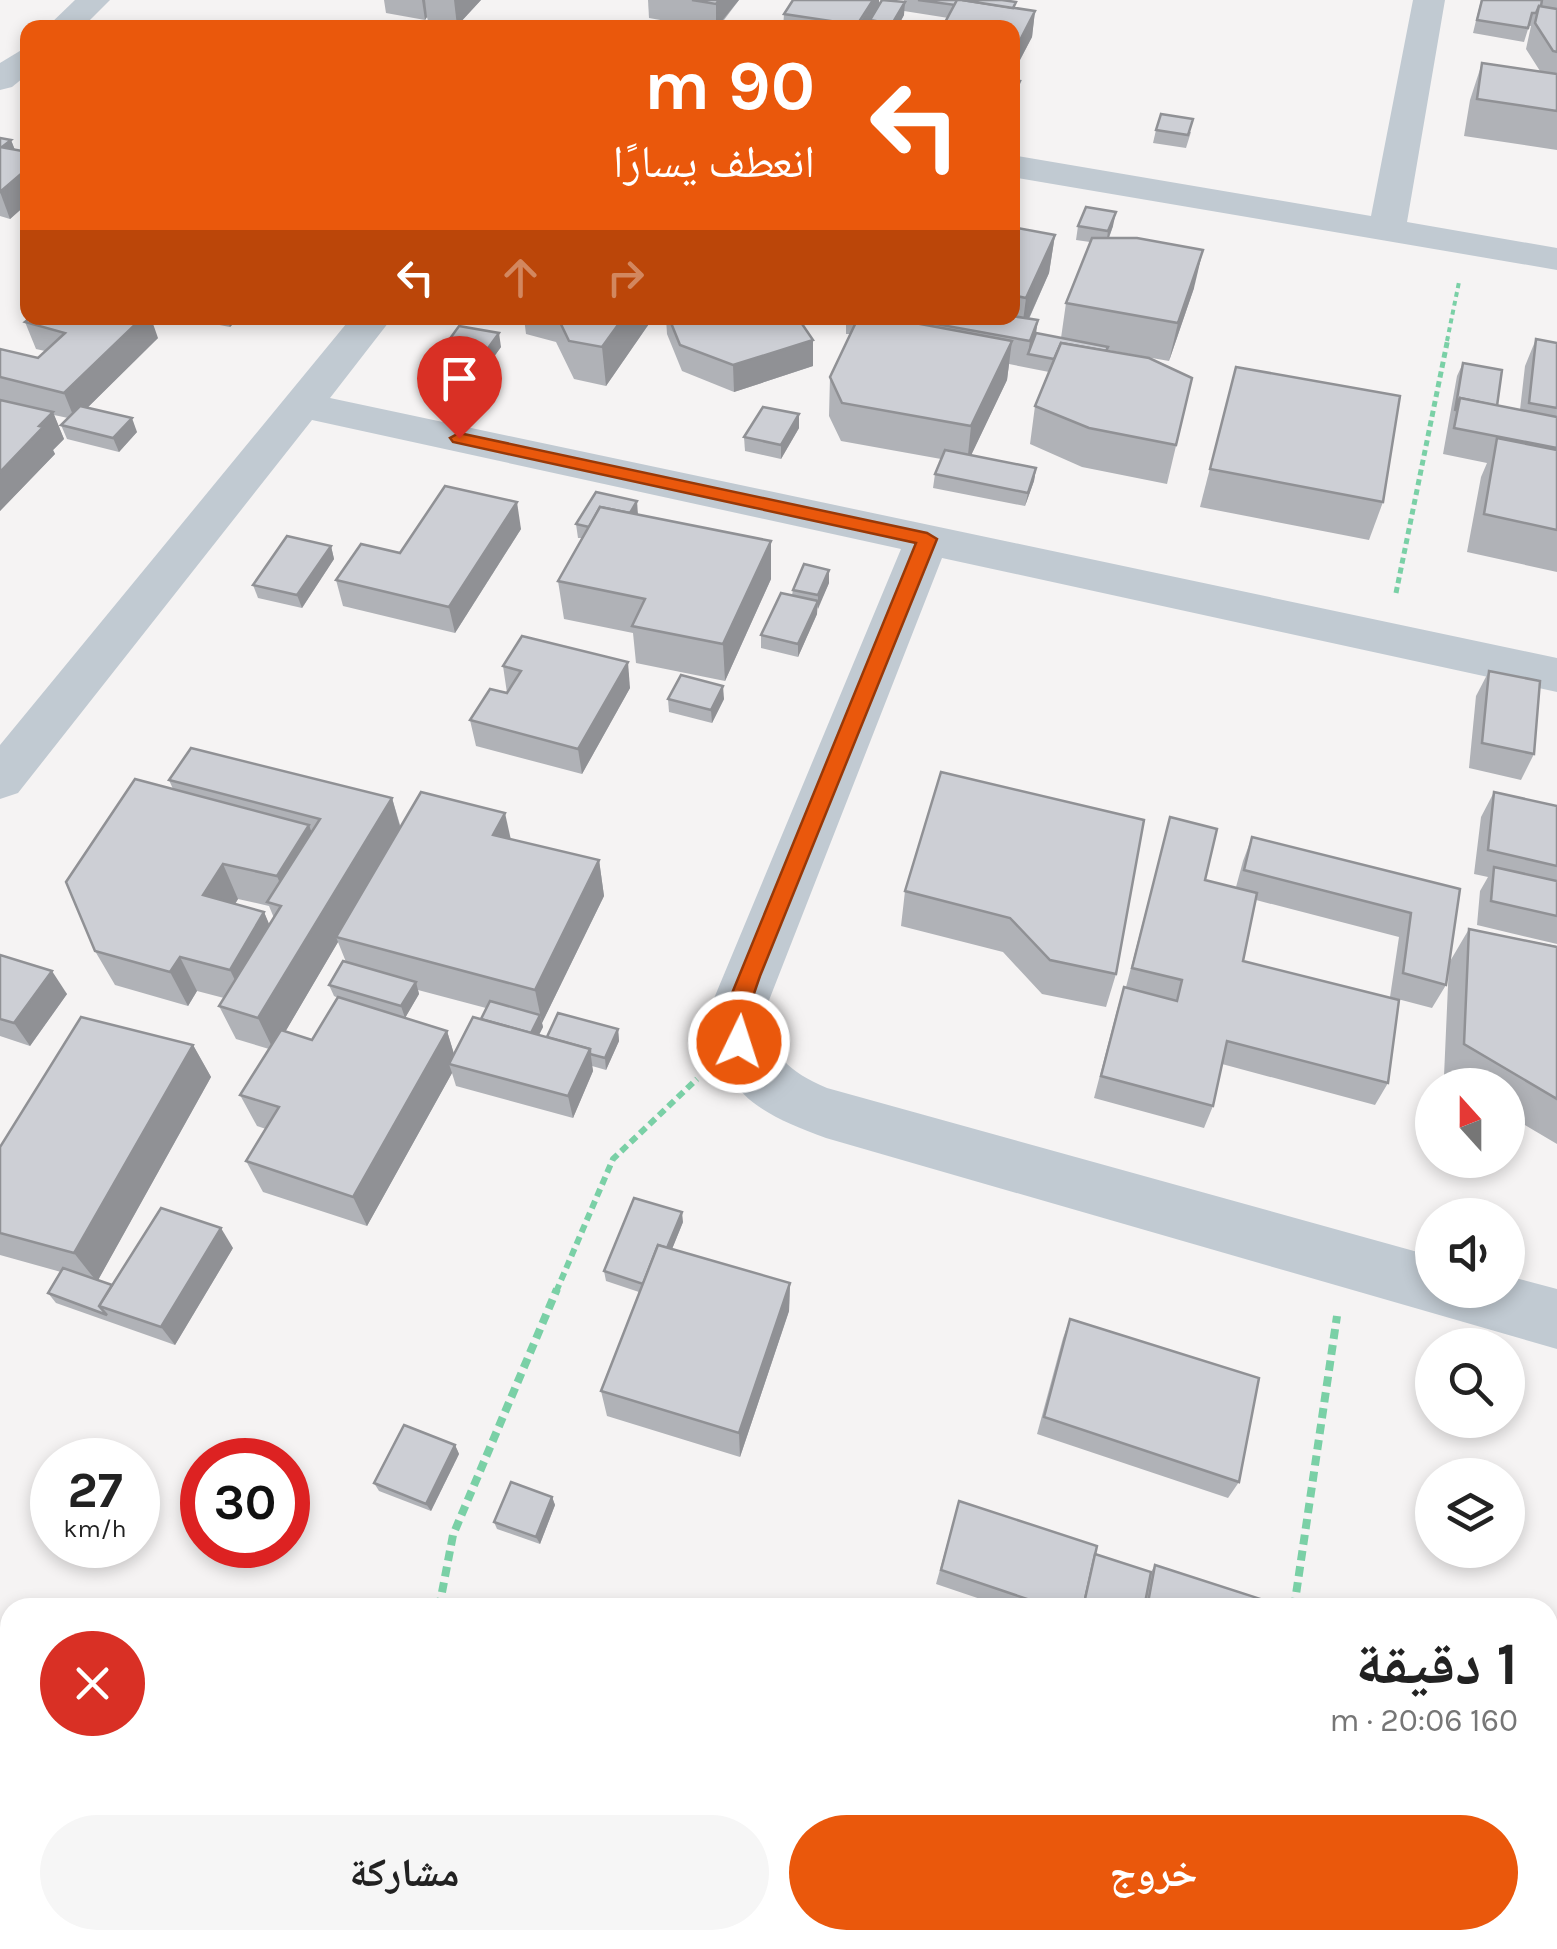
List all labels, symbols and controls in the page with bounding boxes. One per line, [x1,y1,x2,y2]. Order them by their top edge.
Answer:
text: 90 m [644,45,815,127]
icon: left [850,60,980,190]
text: انعطف يسارًا [613,136,815,188]
icon: left [388,250,443,305]
icon: ahead [493,250,548,305]
icon: right [598,250,653,305]
pin [417,336,502,439]
icon: arrive [432,351,487,406]
position arrow [687,990,791,1094]
north arrow [1415,1068,1525,1178]
map controls [1415,1068,1525,1568]
button: sound [1415,1198,1525,1308]
button: search [1415,1328,1525,1438]
speed limit sign: 30 [180,1438,310,1568]
button: layers [1415,1458,1525,1568]
text: 27 [67,1461,123,1520]
text: km/h [63,1514,127,1543]
text: 1 دقيقة [1355,1629,1518,1699]
button: close [40,1631,145,1736]
text: 160 m · 20:06 [1329,1702,1518,1739]
button: مشاركة [40,1815,769,1930]
button: خروج [789,1815,1518,1930]

